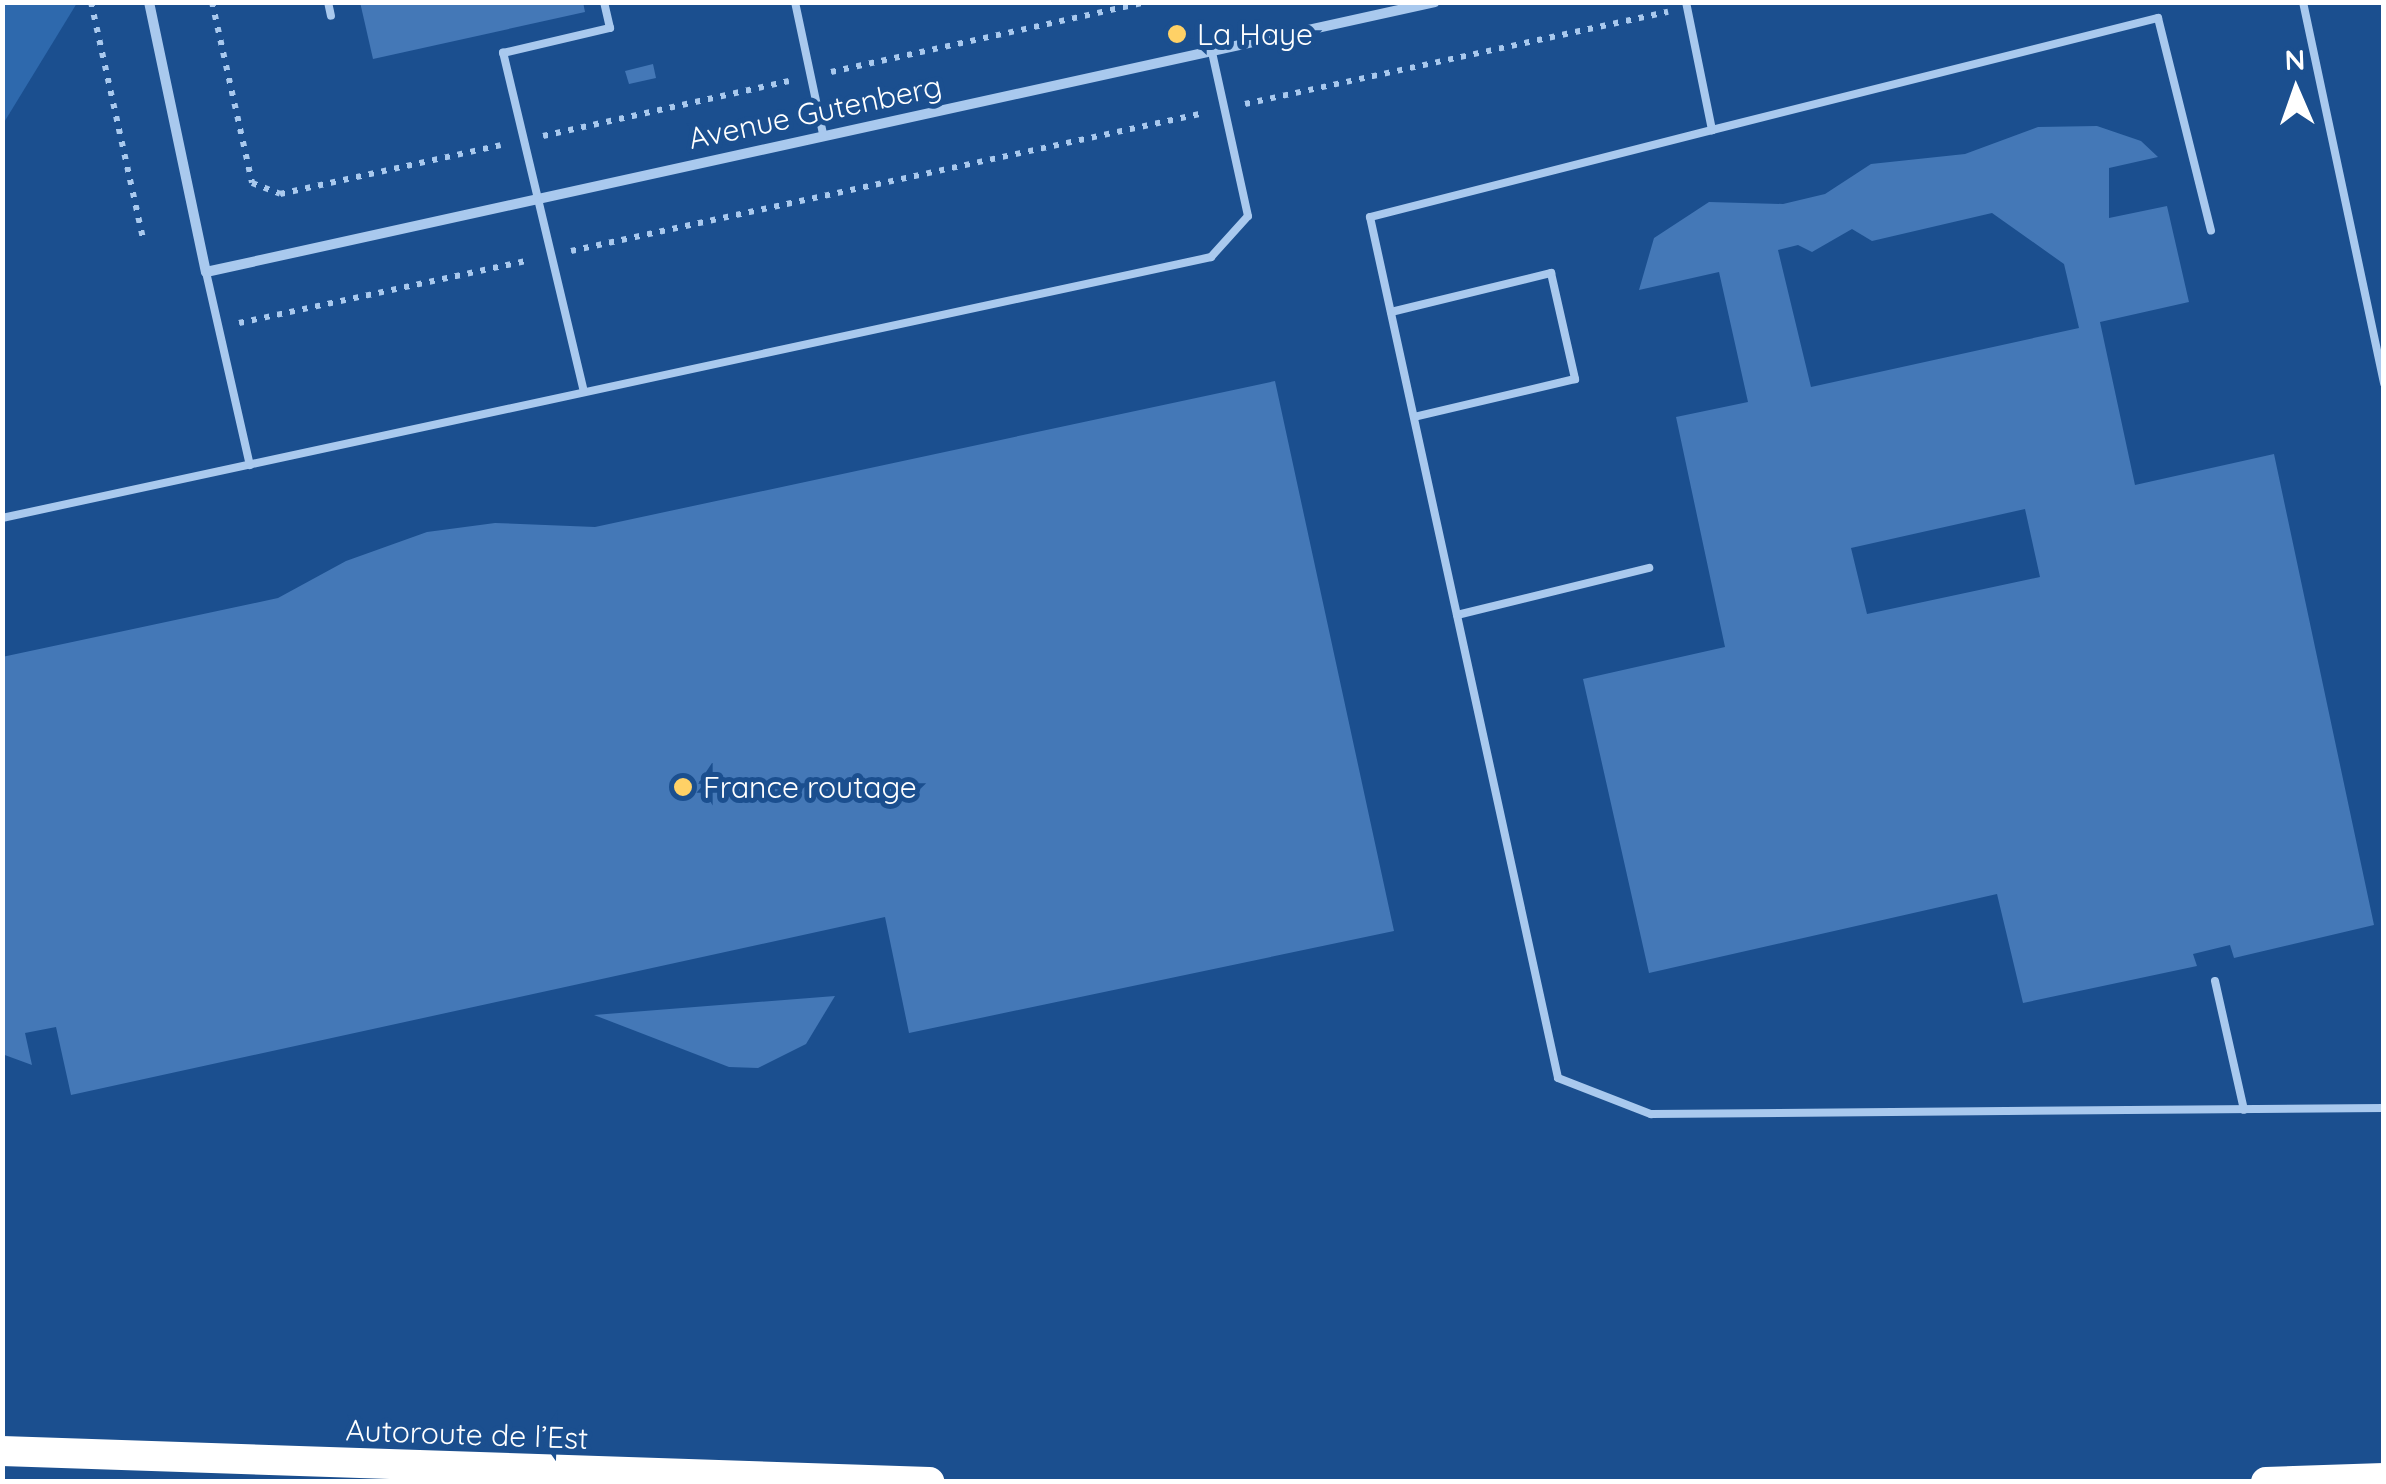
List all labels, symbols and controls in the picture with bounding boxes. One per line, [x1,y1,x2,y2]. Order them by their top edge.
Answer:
place label: La Haye [1197,16,1313,52]
marker: La Haye [1166,23,1188,45]
north arrow [2246,40,2346,140]
text: N [2284,42,2306,77]
street label: Avenue Gutenberg [685,68,945,156]
place label: France routage [703,769,917,805]
marker: France routage [672,776,694,798]
street label: Autoroute de l’Est [345,1412,589,1456]

